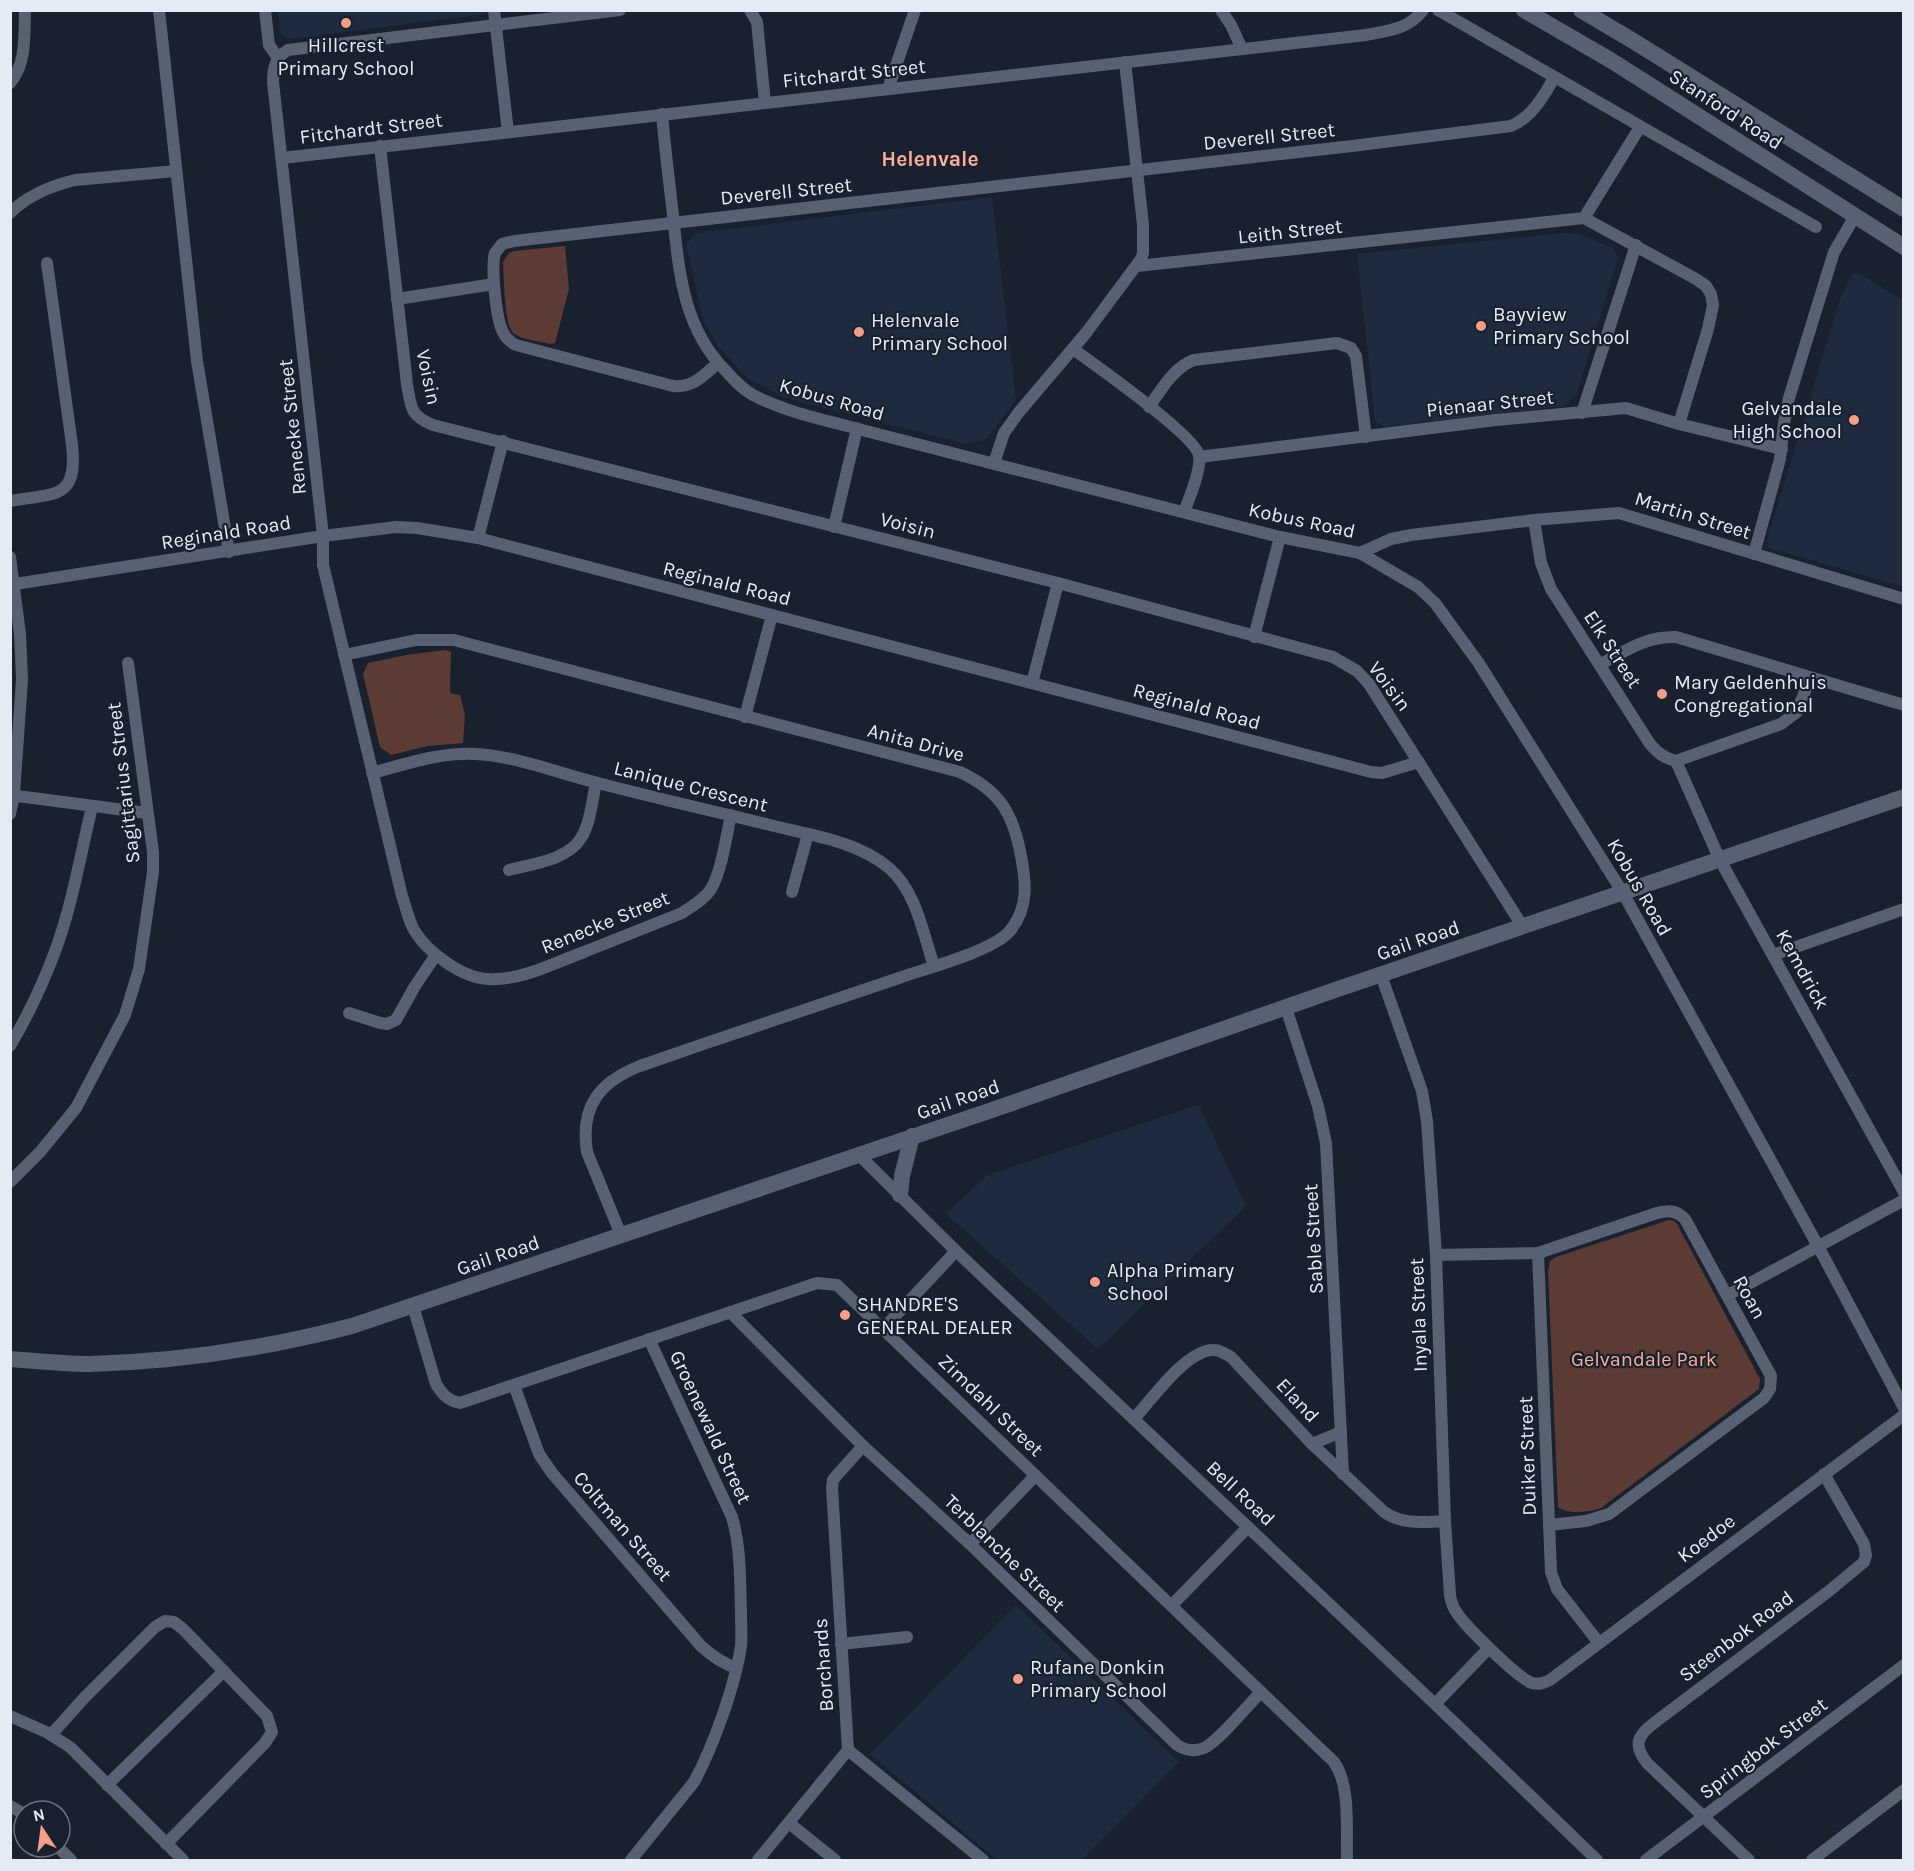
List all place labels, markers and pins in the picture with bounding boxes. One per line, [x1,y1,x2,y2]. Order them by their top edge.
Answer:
marker: Hillcrest Primary School [339,16,353,30]
place label: Hillcrest Primary School [277,34,415,80]
place label: Bayview Primary School [1493,303,1630,349]
place label: Helenvale Primary School [871,309,1008,355]
marker: Bayview Primary School [1474,319,1488,333]
marker: Helenvale Primary School [852,325,866,339]
place label: Gelvandale High School [1733,397,1842,443]
marker: Gelvandale High School [1847,413,1861,427]
place label: Mary Geldenhuis Congregational [1674,671,1827,717]
marker: Mary Geldenhuis Congregational [1655,687,1669,701]
place label: Alpha Primary School [1107,1259,1234,1305]
marker: Alpha Primary School [1088,1275,1102,1289]
place label: SHANDRE'S GENERAL DEALER [857,1293,1013,1339]
marker: SHANDRE'S GENERAL DEALER [838,1308,852,1322]
place label: Rufane Donkin Primary School [1030,1656,1167,1702]
marker: Rufane Donkin Primary School [1011,1672,1025,1686]

